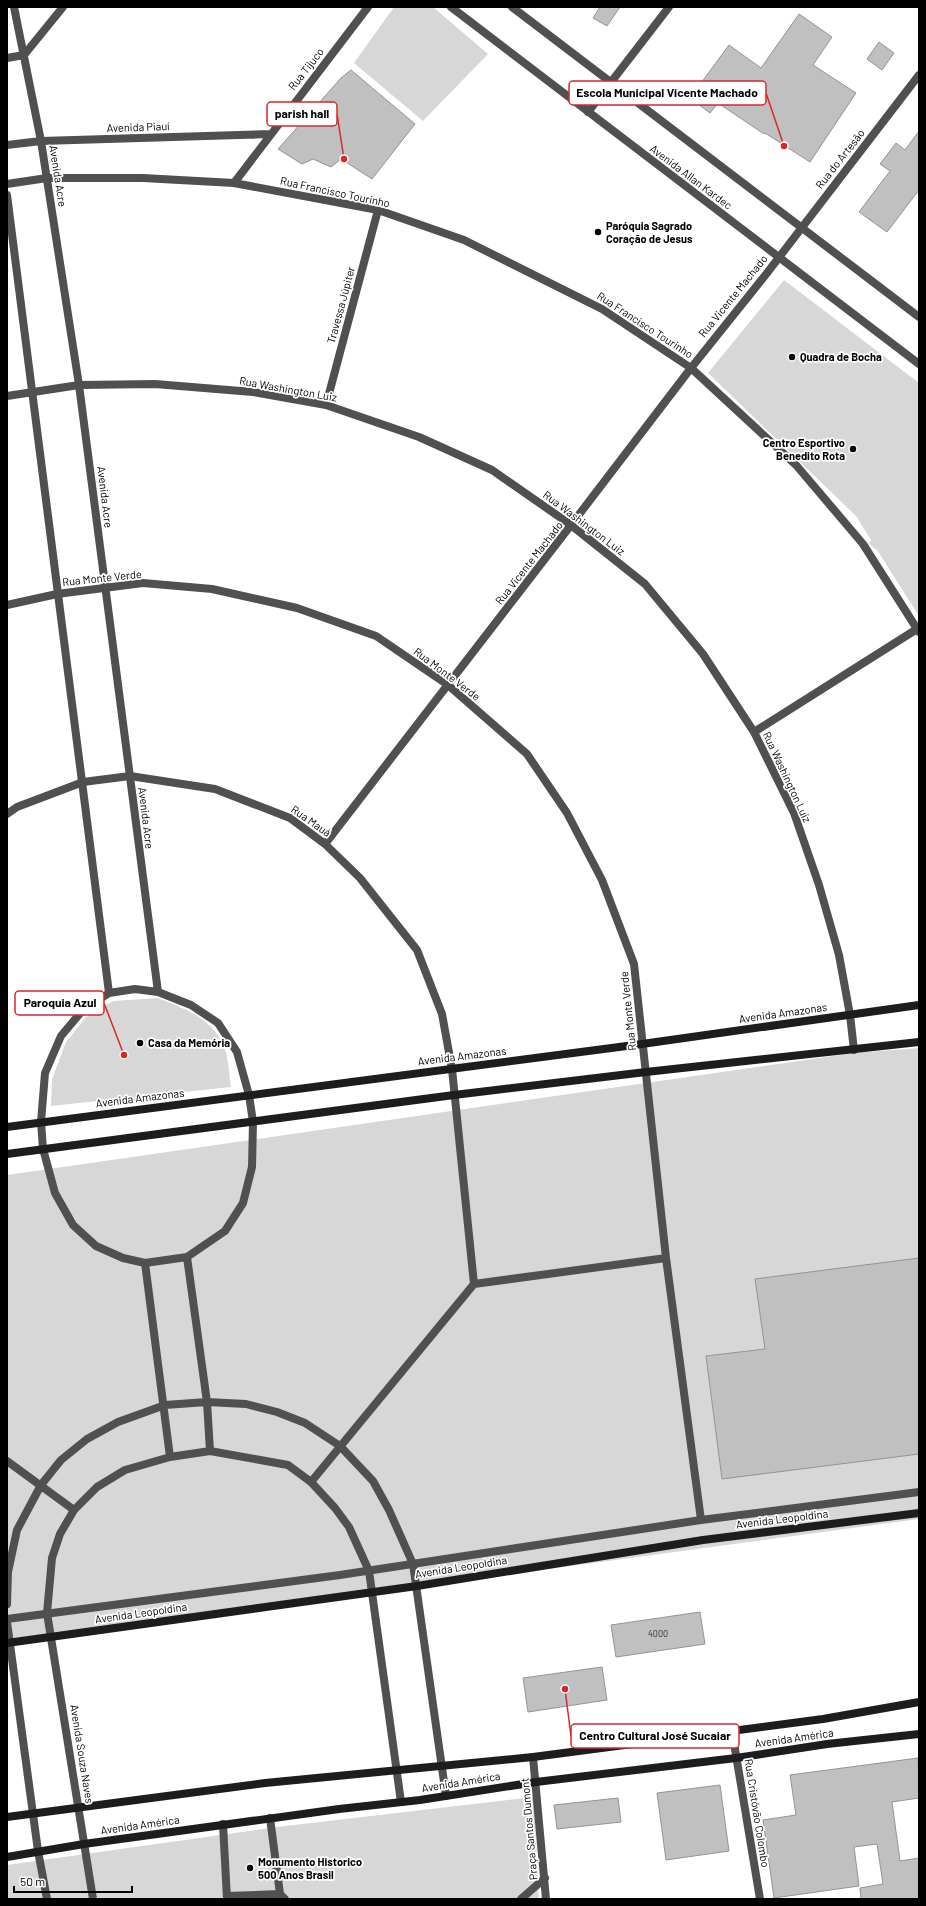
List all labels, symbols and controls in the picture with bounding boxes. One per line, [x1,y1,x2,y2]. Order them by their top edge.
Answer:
street label: Rua Tijuco [285,45,326,92]
callout: Escola Municipal Vicente Machado [569,81,766,105]
text: Escola Municipal Vicente Machado [576,85,758,99]
callout: parish hall [267,102,337,126]
text: parish hall [275,106,329,120]
street label: Avenida Piauí [106,119,170,134]
street label: Rua do Artesão [812,126,867,191]
street label: Avenida Allan Kardec [648,142,735,212]
street label: Avenida Acre [47,144,70,208]
street label: Rua Francisco Tourinho [279,174,391,209]
place label: Paróquia Sagrado Coração de Jesus [606,219,693,245]
marker: Paróquia Sagrado Coração de Jesus [593,227,603,237]
street label: Rua Vicente Machado [696,252,770,339]
street label: Travessa Júpiter [324,265,357,345]
street label: Rua Francisco Tourinho [595,289,696,360]
place label: Quadra de Bocha [800,350,882,363]
marker: Quadra de Bocha [787,352,797,362]
street label: Rua Washington Luiz [238,374,338,404]
place label: Centro Esportivo Benedito Rota [763,436,845,462]
marker: Centro Esportivo Benedito Rota [848,444,858,454]
street label: Avenida Acre [95,465,116,529]
street label: Rua Washington Luiz [541,488,628,558]
street label: Rua Vicente Machado [492,519,565,607]
street label: Rua Monte Verde [62,567,142,588]
street label: Rua Monte Verde [412,644,483,703]
street label: Rua Washington Luiz [761,729,814,824]
street label: Avenida Acre [136,786,157,850]
street label: Rua Mauá [289,802,334,839]
street label: Rua Monte Verde [617,971,638,1051]
callout: Paroquia Azul [15,991,104,1015]
text: Paroquia Azul [24,995,96,1009]
street label: Avenida Amazonas [738,1000,828,1025]
place label: Casa da Memória [148,1036,230,1049]
marker: Casa da Memória [135,1038,145,1048]
street label: Avenida Amazonas [417,1044,507,1067]
street label: Avenida Amazonas [95,1086,185,1109]
street label: Avenida Leopoldina [735,1506,829,1531]
street label: Avenida Leopoldina [414,1553,508,1580]
street label: Avenida Leopoldina [94,1600,188,1625]
house number: 4000 [648,1628,668,1639]
street label: Avenida Souza Naves [68,1704,97,1804]
callout: Centro Cultural José Sucaiar [571,1724,739,1748]
street label: Avenida América [754,1726,834,1749]
text: Centro Cultural José Sucaiar [579,1728,731,1742]
street label: Rua Cristóvão Colombo [742,1758,772,1868]
street label: Avenida América [421,1769,501,1794]
street label: Praça Santos Dumont [518,1777,539,1881]
street label: Avenida América [100,1813,180,1836]
place label: Monumento Historico 500 Anos Brasil [258,1855,362,1881]
marker: Monumento Historico 500 Anos Brasil [245,1863,255,1873]
scale bar [14,1868,132,1894]
text: 50 m [20,1874,45,1888]

